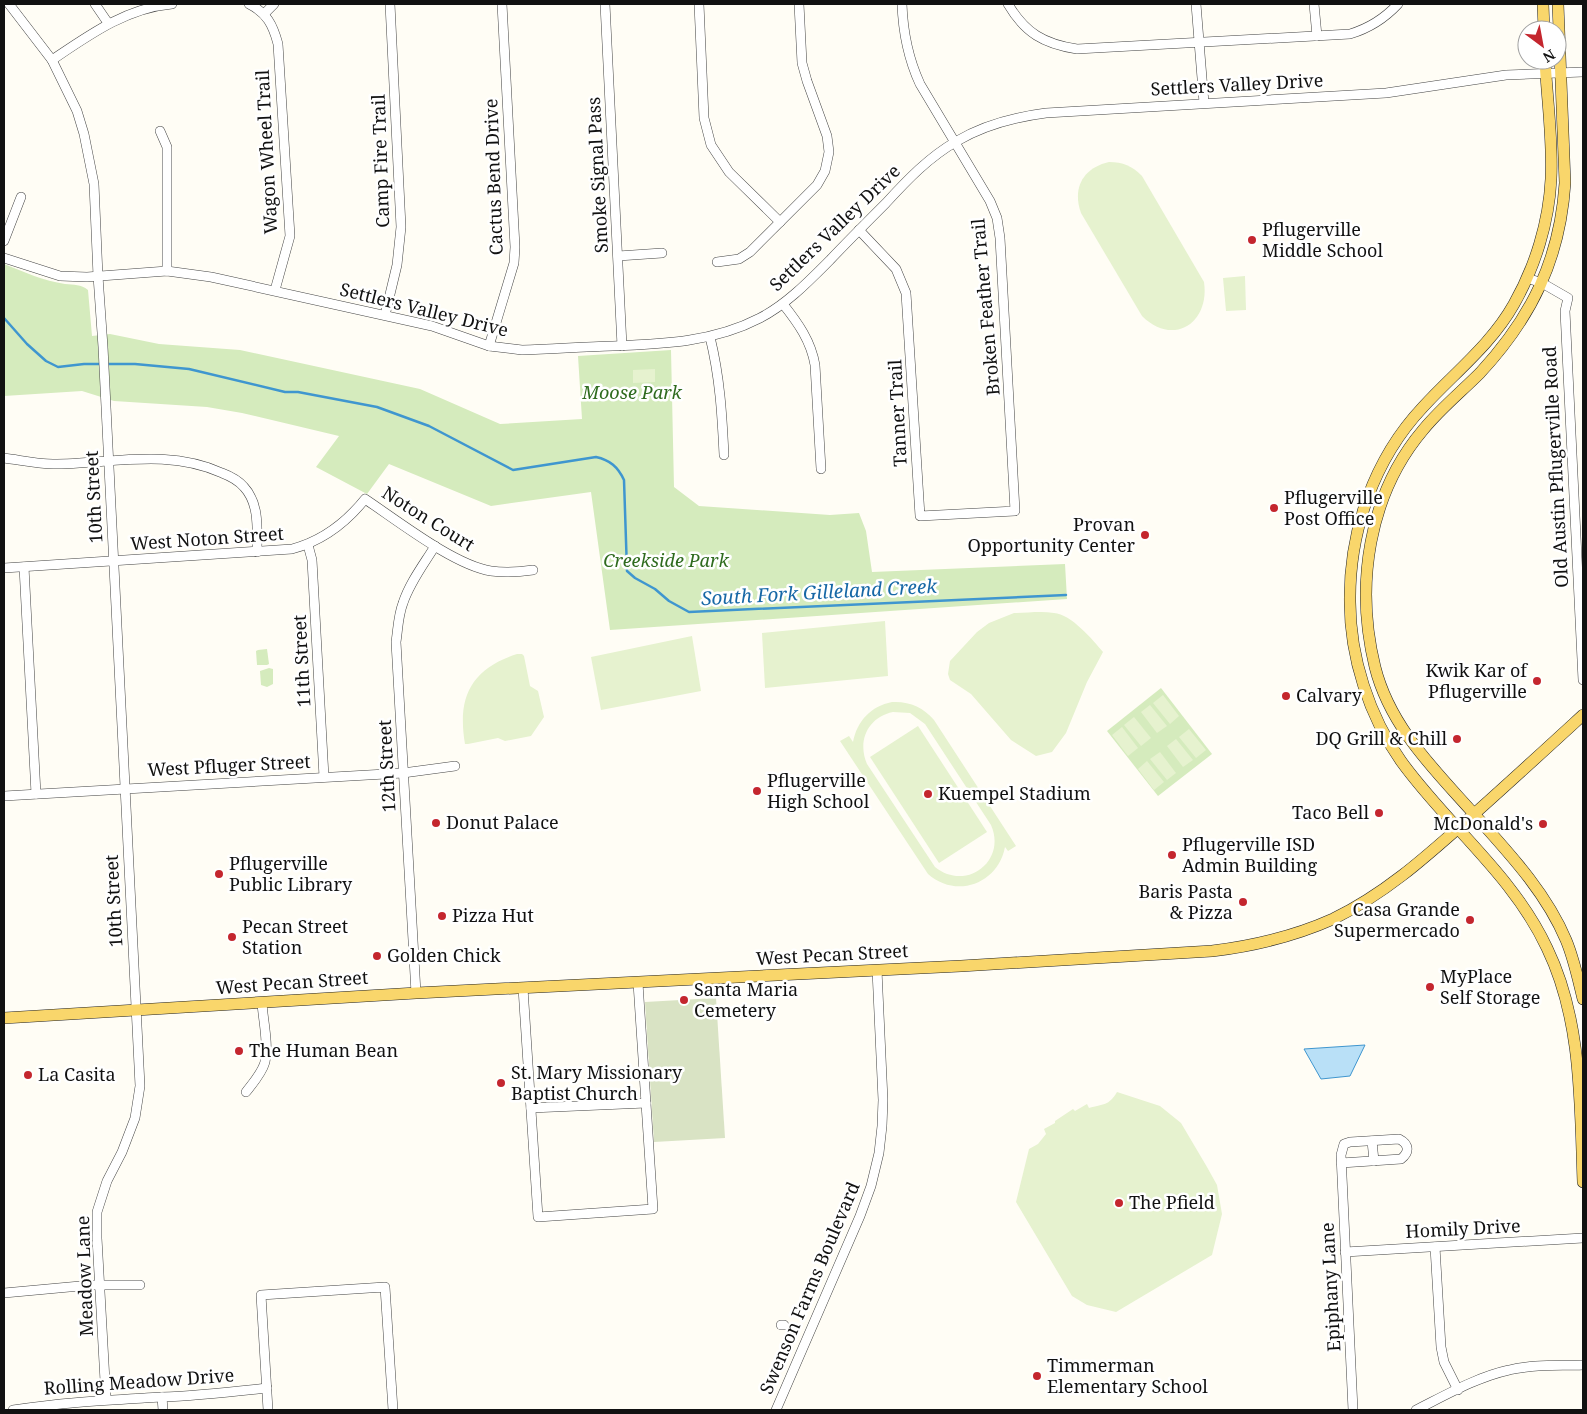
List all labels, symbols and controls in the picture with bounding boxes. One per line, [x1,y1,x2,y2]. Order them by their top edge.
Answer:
north arrow [1517,20,1567,70]
text: N [1539,45,1559,67]
street label: Settlers Valley Drive [1150,67,1324,101]
street label: Wagon Wheel Trail [250,69,282,235]
street label: Camp Fire Trail [366,93,394,228]
street label: Smoke Signal Pass [581,96,613,254]
street label: Cactus Bend Drive [478,98,508,256]
street label: Settlers Valley Drive [764,159,905,296]
street label: Broken Feather Trail [965,217,1005,397]
place label: Pflugerville Middle School [1262,217,1383,262]
marker: Pflugerville Middle School [1246,234,1258,246]
street label: Settlers Valley Drive [337,276,511,342]
street label: Old Austin Pflugerville Road [1537,346,1573,589]
street label: Tanner Trail [882,358,912,467]
park label: Moose Park [581,380,683,404]
street label: 10th Street [79,450,107,544]
street label: Noton Court [378,480,479,556]
place label: Pflugerville Post Office [1284,485,1383,530]
marker: Pflugerville Post Office [1268,502,1280,514]
place label: Provan Opportunity Center [968,512,1136,557]
street label: West Noton Street [129,521,285,555]
marker: Provan Opportunity Center [1139,529,1151,541]
park label: Creekside Park [603,548,729,572]
water label: South Fork Gilleland Creek [700,573,939,611]
street label: 11th Street [287,614,315,708]
place label: Kwik Kar of Pflugerville [1426,658,1528,703]
marker: Kwik Kar of Pflugerville [1531,675,1543,687]
place label: Calvary [1296,683,1363,707]
marker: Calvary [1280,690,1292,702]
street label: 12th Street [372,719,400,813]
place label: DQ Grill & Chill [1316,726,1447,750]
marker: DQ Grill & Chill [1451,733,1463,745]
street label: West Pfluger Street [147,749,311,781]
place label: Pflugerville High School [767,768,870,813]
place label: Kuempel Stadium [938,781,1091,805]
marker: Pflugerville High School [751,785,763,797]
marker: Kuempel Stadium [922,788,934,800]
place label: Taco Bell [1292,800,1369,824]
marker: Taco Bell [1373,807,1385,819]
place label: Donut Palace [446,810,559,834]
place label: McDonald's [1433,811,1533,835]
marker: Donut Palace [430,817,442,829]
marker: McDonald's [1537,818,1549,830]
place label: Pflugerville ISD Admin Building [1182,832,1317,877]
marker: Pflugerville ISD Admin Building [1166,849,1178,861]
place label: Pflugerville Public Library [229,851,353,896]
street label: 10th Street [99,854,127,948]
marker: Pflugerville Public Library [213,868,225,880]
place label: Baris Pasta & Pizza [1138,879,1233,924]
marker: Baris Pasta & Pizza [1237,896,1249,908]
place label: Casa Grande Supermercado [1334,897,1460,942]
place label: Pizza Hut [452,903,534,927]
marker: Pizza Hut [436,910,448,922]
place label: Pecan Street Station [242,914,348,959]
marker: Casa Grande Supermercado [1464,914,1476,926]
marker: Pecan Street Station [226,931,238,943]
street label: West Pecan Street [755,938,909,970]
place label: Golden Chick [387,943,501,967]
marker: Golden Chick [371,950,383,962]
place label: MyPlace Self Storage [1440,964,1540,1009]
street label: West Pecan Street [215,965,369,999]
place label: Santa Maria Cemetery [694,977,798,1022]
marker: MyPlace Self Storage [1424,981,1436,993]
marker: Santa Maria Cemetery [678,994,690,1006]
place label: The Human Bean [249,1038,398,1062]
marker: The Human Bean [233,1045,245,1057]
place label: St. Mary Missionary Baptist Church [511,1060,683,1105]
place label: La Casita [38,1062,116,1086]
marker: La Casita [22,1069,34,1081]
marker: St. Mary Missionary Baptist Church [495,1077,507,1089]
street label: Swenson Farms Boulevard [753,1178,865,1397]
place label: The Pfield [1129,1190,1215,1214]
marker: The Pfield [1113,1197,1125,1209]
street label: Homily Drive [1405,1213,1521,1243]
street label: Meadow Lane [70,1215,98,1337]
street label: Epiphany Lane [1315,1222,1345,1352]
place label: Timmerman Elementary School [1047,1353,1208,1398]
street label: Rolling Meadow Drive [43,1362,235,1400]
marker: Timmerman Elementary School [1031,1370,1043,1382]

